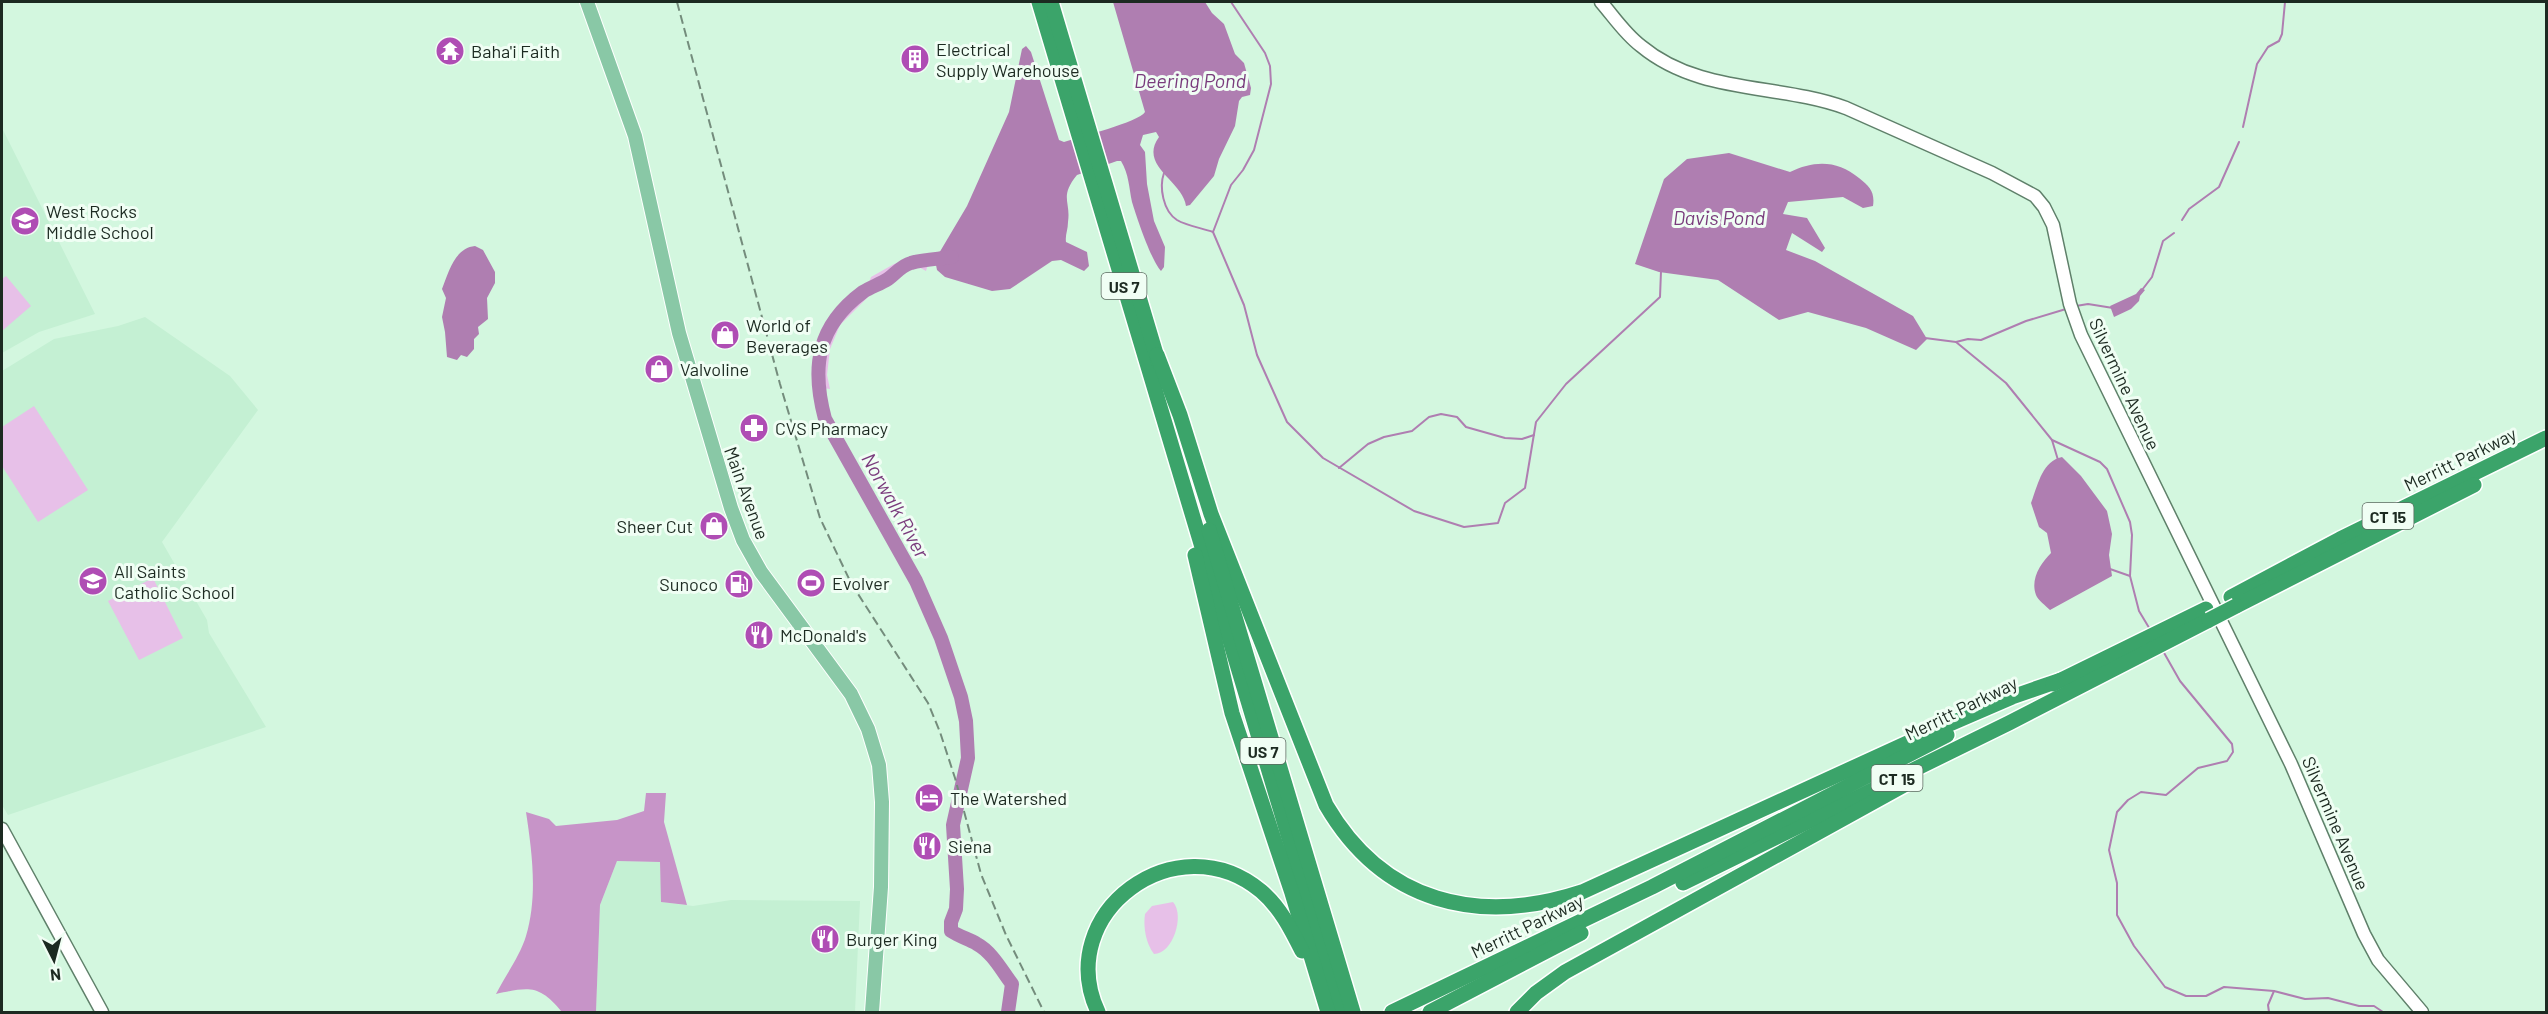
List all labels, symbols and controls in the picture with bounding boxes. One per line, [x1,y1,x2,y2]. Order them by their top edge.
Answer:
temple icon: Baha'i Faith [434,35,466,67]
place label: Electrical Supply Warehouse [936,38,1080,81]
place label: Baha'i Faith [471,40,560,62]
building icon: Electrical Supply Warehouse [899,43,931,75]
water label: Deering Pond [1134,68,1246,92]
place label: West Rocks Middle School [46,200,154,243]
school or university icon: West Rocks Middle School [9,205,41,237]
water label: Davis Pond [1673,205,1766,229]
road number: US 7 [1102,273,1146,299]
place label: World of Beverages [746,314,828,357]
street label: Silvermine Avenue [2085,315,2165,453]
shop icon: World of Beverages [709,319,741,351]
shop icon: Valvoline [643,353,675,385]
place label: Valvoline [680,358,749,380]
pharmacy icon: CVS Pharmacy [738,412,770,444]
place label: CVS Pharmacy [775,417,888,439]
street label: Merritt Parkway [2400,422,2520,496]
street label: Main Avenue [720,444,774,542]
water label: Norwalk River [857,448,935,563]
road number: CT 15 [2362,503,2414,529]
shop icon: Sheer Cut [698,510,730,542]
place label: Sheer Cut [616,515,693,537]
place label: All Saints Catholic School [114,560,235,603]
school or university icon: All Saints Catholic School [77,565,109,597]
sports icon: Evolver [795,567,827,599]
fuel station icon: Sunoco [723,568,755,600]
place label: Evolver [832,572,890,594]
place label: Sunoco [659,573,718,595]
restaurant icon: McDonald's [743,619,775,651]
place label: McDonald's [780,624,867,646]
street label: Merritt Parkway [1901,671,2021,745]
road number: US 7 [1240,738,1286,764]
street label: Silvermine Avenue [2298,753,2374,893]
road number: CT 15 [1872,765,1922,791]
hotel icon: The Watershed [913,782,945,814]
place label: The Watershed [950,787,1067,809]
restaurant icon: Siena [911,830,943,862]
place label: Siena [948,835,992,857]
street label: Merritt Parkway [1467,889,1587,963]
restaurant icon: Burger King [809,923,841,955]
place label: Burger King [846,928,937,950]
north arrow [24,930,84,990]
text: N [49,965,62,985]

